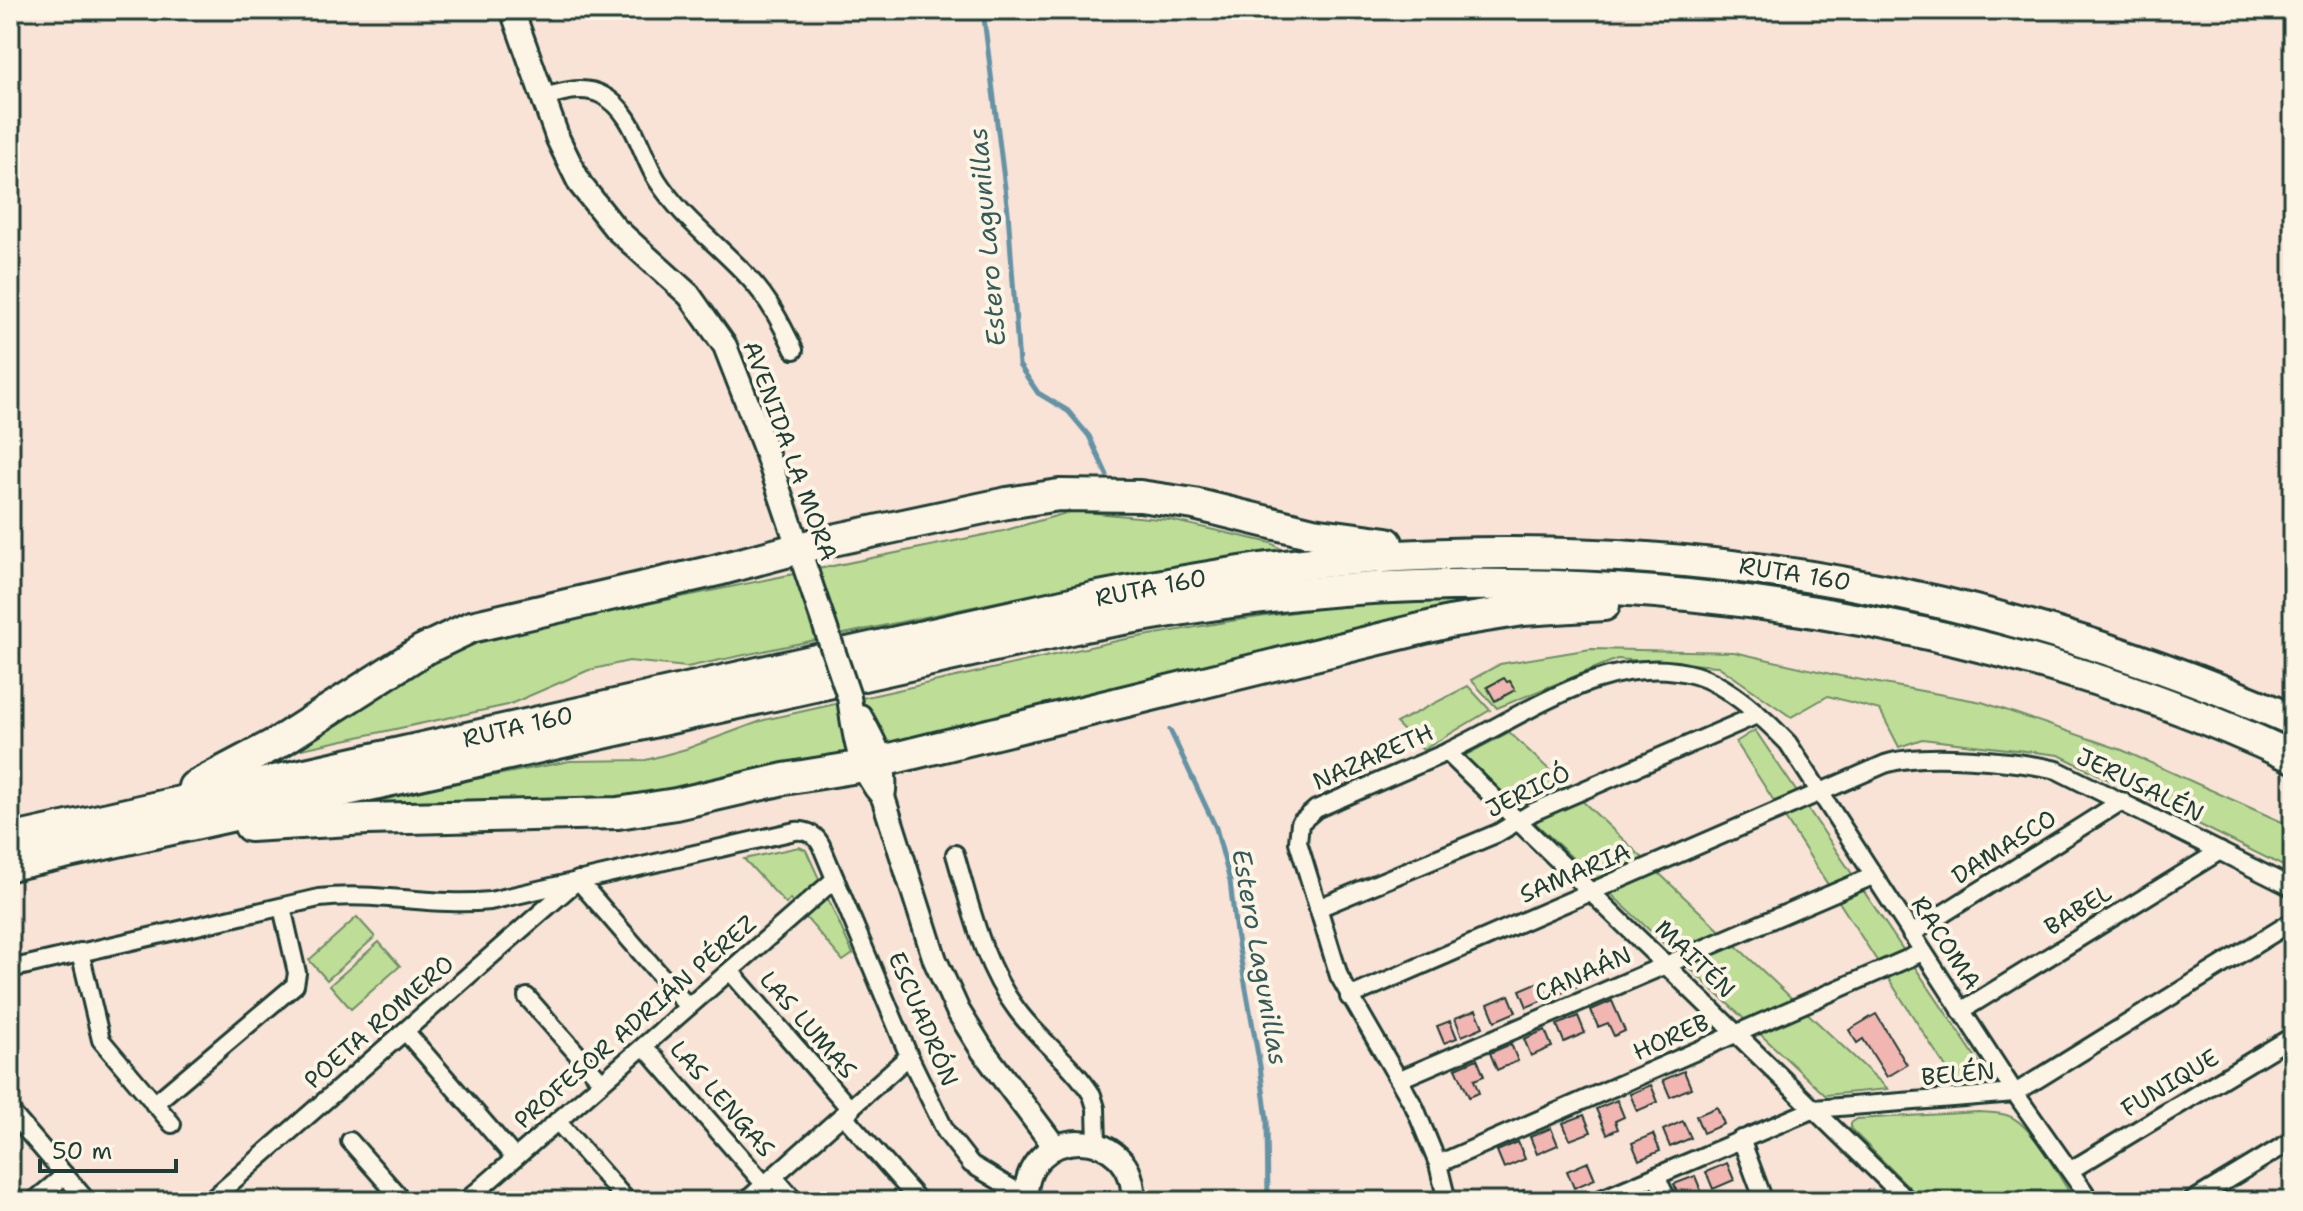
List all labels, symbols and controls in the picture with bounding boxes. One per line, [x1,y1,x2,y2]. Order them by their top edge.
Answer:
water label: Estero Lagunillas [960,126,1013,348]
street label: AVENIDA LA MORA [735,337,845,565]
street label: RUTA 160 [1737,549,1853,599]
street label: RUTA 160 [1093,562,1209,614]
street label: RUTA 160 [460,699,576,755]
street label: NAZARETH [1307,716,1439,798]
street label: JERUSALÉN [2071,740,2209,830]
street label: JERICÓ [1480,757,1576,825]
street label: DAMASCO [1946,802,2062,892]
street label: SAMARIA [1515,835,1635,911]
water label: Estero Lagunillas [1224,846,1297,1068]
street label: BABEL [2038,877,2118,943]
street label: RACOMA [1904,890,1988,996]
street label: PROFESOR ADRIÁN PÉREZ [507,908,763,1136]
street label: MAITÉN [1648,913,1742,1005]
street label: CANAÁN [1530,939,1636,1009]
street label: ESCUADRÓN [880,947,966,1091]
street label: POETA ROMERO [297,948,461,1096]
street label: LAS LUMAS [752,964,864,1086]
street label: HOREB [1628,1006,1714,1068]
street label: LAS LENGAS [662,1034,782,1164]
street label: FUNIQUE [2115,1041,2225,1125]
street label: BELÉN [1920,1055,1996,1093]
scale bar [40,1123,176,1173]
text: 50 m [52,1135,112,1167]

